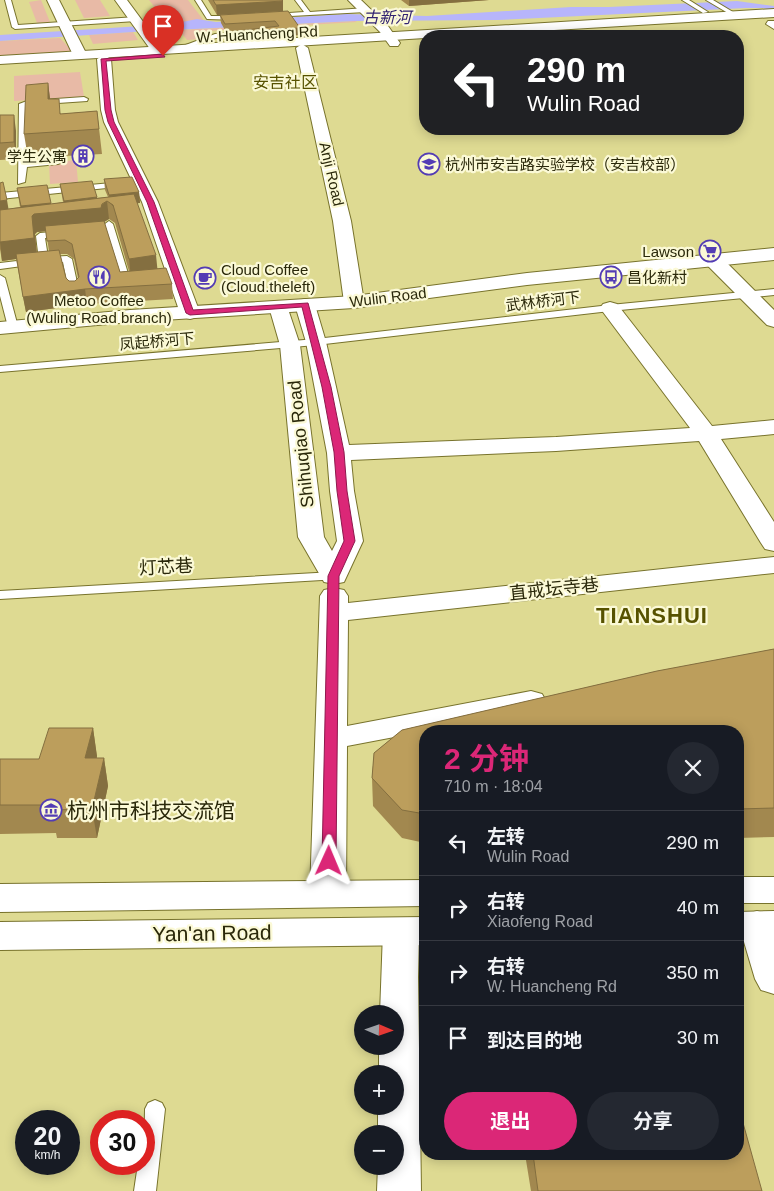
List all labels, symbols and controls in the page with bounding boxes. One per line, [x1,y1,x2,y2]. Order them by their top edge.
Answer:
pin [142,5,184,56]
water label: 古新河 [363,9,414,26]
icon: arrive [149,12,177,40]
street label: W. Huancheng Rd [196,22,318,46]
icon: left [444,50,509,115]
text: 290 m [527,50,626,89]
district label: 安吉社区 [253,74,317,91]
text: Wulin Road [527,91,640,116]
street label: Anji Road [316,140,348,208]
building icon: 学生公寓 [71,144,95,168]
place label: 学生公寓 [7,148,67,165]
school or university icon: 杭州市安吉路实验学校（安吉校部） [417,152,441,176]
place label: 杭州市安吉路实验学校（安吉校部） [445,156,685,173]
supermarket icon: Lawson [698,239,722,263]
place label: Lawson [642,243,694,260]
place label: Cloud Coffee (Cloud.theleft) [221,261,315,295]
restaurant icon: Metoo Coffee (Wuling Road branch) [87,265,111,289]
bus stop icon: 昌化新村 [599,265,623,289]
cafe icon: Cloud Coffee (Cloud.theleft) [193,266,217,290]
place label: 昌化新村 [627,269,687,286]
street label: Wulin Road [349,284,427,310]
street label: 武林桥河下 [505,288,581,314]
place label: Metoo Coffee (Wuling Road branch) [26,292,172,326]
street label: 凤起桥河下 [119,329,195,353]
street label: Shihuqiao Road [284,379,318,509]
street label: 灯芯巷 [139,556,193,578]
street label: 直戒坛寺巷 [508,574,600,604]
district label: TIANSHUI [596,603,708,628]
text: 2 分钟 [444,742,529,775]
button: close [667,742,719,794]
text: 710 m · 18:04 [444,778,543,795]
museum icon: 杭州市科技交流馆 [39,798,63,822]
place label: 杭州市科技交流馆 [67,799,235,822]
text: 左转 [487,826,525,847]
icon: left [444,829,472,857]
text: 290 m [666,832,719,853]
position arrow [302,834,354,886]
text: Wulin Road [487,848,569,865]
text: 右转 [487,891,525,912]
icon: right [444,894,472,922]
text: 40 m [677,897,719,918]
text: Xiaofeng Road [487,913,593,930]
street label: Yan'an Road [152,920,272,946]
text: 右转 [487,956,525,977]
icon: right [444,959,472,987]
text: 350 m [666,962,719,983]
text: W. Huancheng Rd [487,978,617,995]
north arrow [354,1005,404,1055]
map controls [354,1005,404,1175]
icon: arrive [444,1024,472,1052]
text: 30 m [677,1027,719,1048]
text: 到达目的地 [487,1030,582,1051]
button: + [354,1065,404,1115]
button: 退出 [444,1092,577,1150]
button: 分享 [587,1092,719,1150]
speed limit sign: 30 [90,1110,155,1175]
text: 20 [34,1122,61,1150]
button: − [354,1125,404,1175]
text: km/h [34,1148,61,1162]

